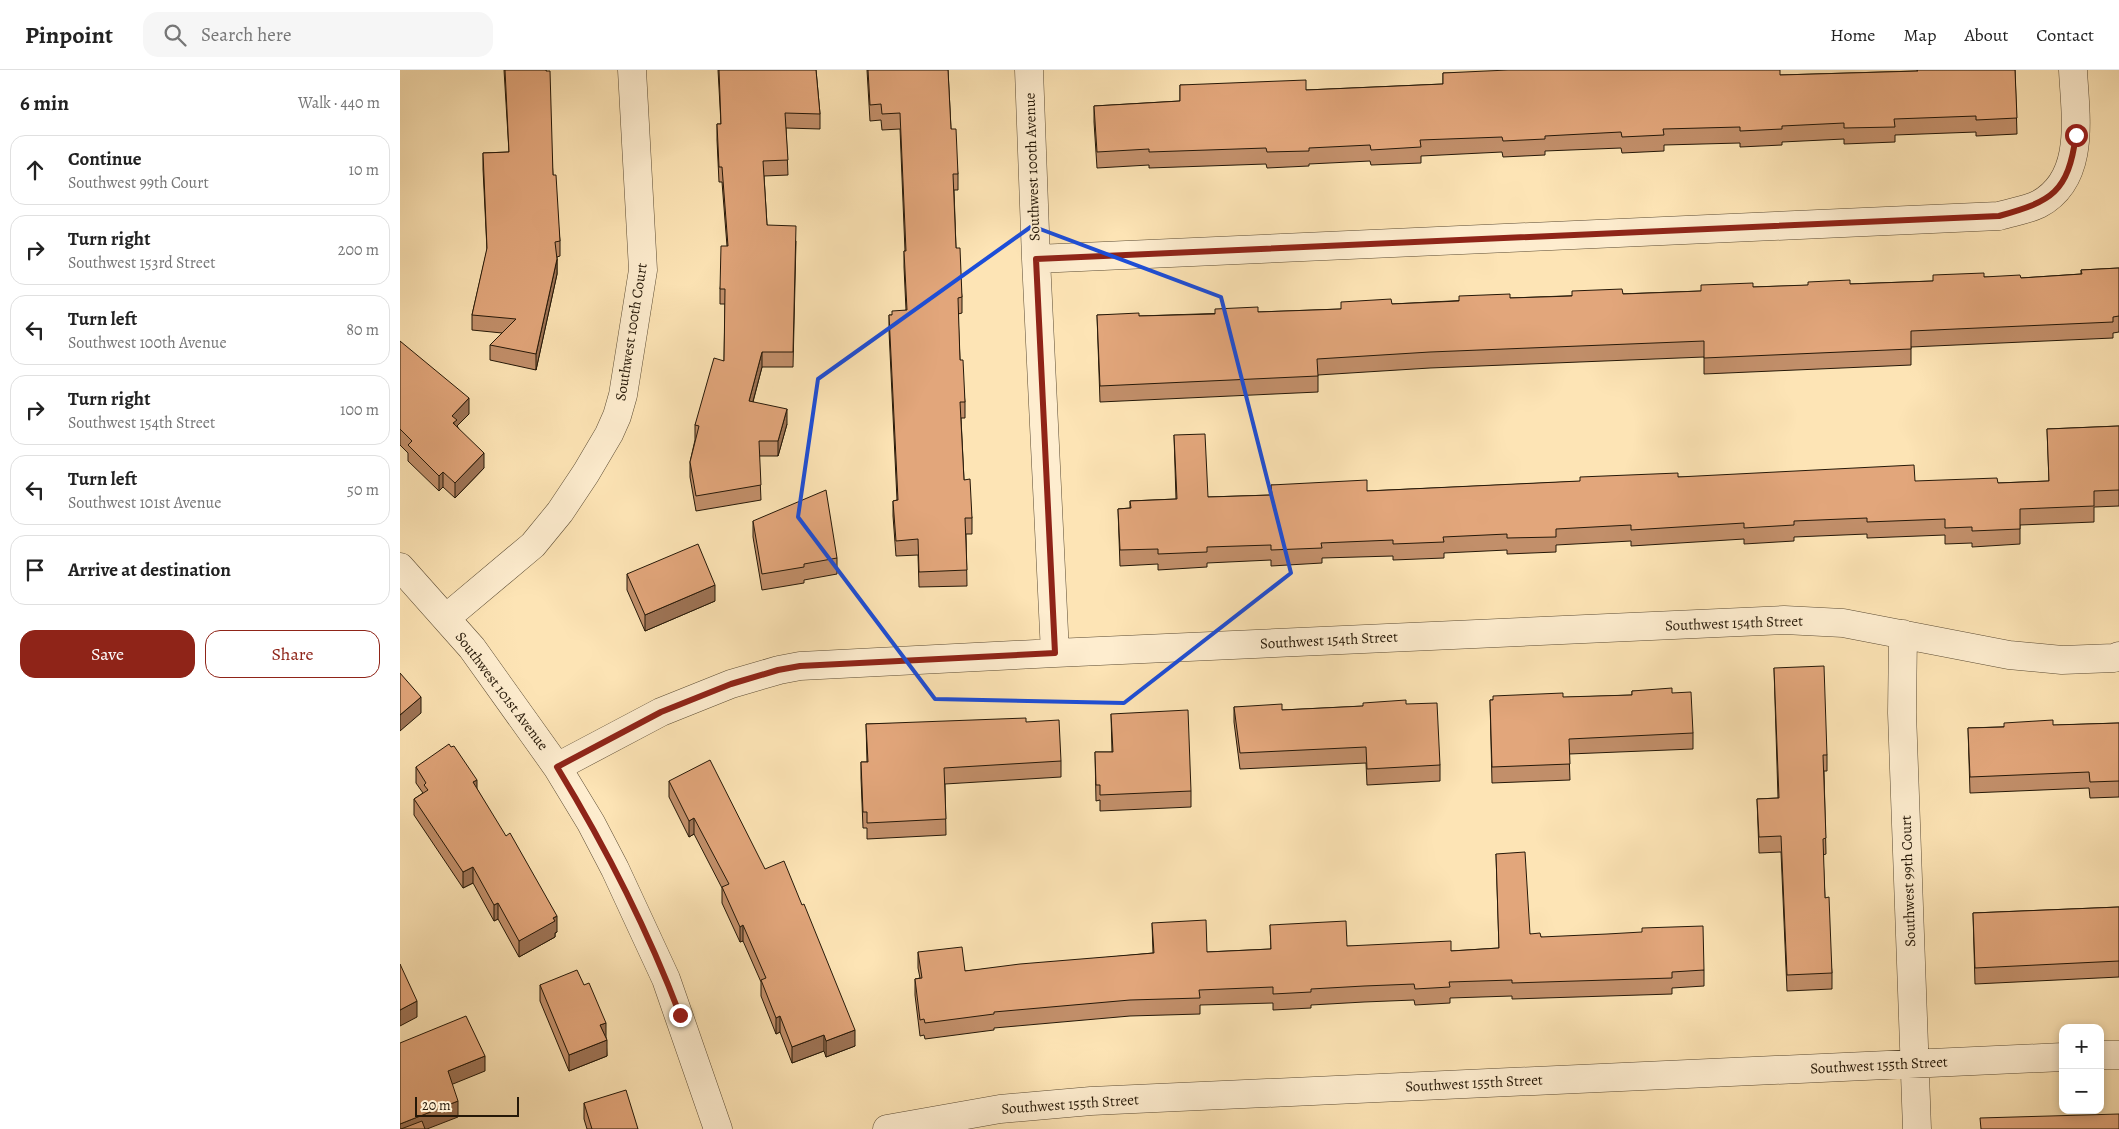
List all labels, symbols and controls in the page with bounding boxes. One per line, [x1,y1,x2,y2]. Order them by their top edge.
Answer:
search box [143,12,493,57]
text: Pinpoint [25,19,113,51]
icon: search [161,21,189,49]
text: Search here [201,22,291,48]
text: Home [1830,23,1875,47]
text: Map [1903,23,1936,47]
text: About [1964,23,2008,47]
text: Contact [2036,23,2094,47]
text: 6 min [20,89,69,117]
text: Walk · 440 m [298,92,380,114]
street label: Southwest 100th Avenue [1019,92,1045,242]
route start [2065,124,2088,147]
text: Continue [68,146,142,172]
icon: ahead [21,156,49,184]
text: 10 m [349,159,379,181]
text: Southwest 99th Court [68,172,209,194]
text: Turn right [68,226,150,252]
icon: right [21,236,49,264]
text: 200 m [338,239,379,261]
text: Southwest 153rd Street [68,252,215,274]
street label: Southwest 100th Court [610,262,652,402]
text: Turn left [68,306,137,332]
icon: left [21,316,49,344]
text: 80 m [346,319,379,341]
text: Southwest 100th Avenue [68,332,227,354]
text: Turn right [68,386,150,412]
icon: right [21,396,49,424]
text: 100 m [340,399,379,421]
text: Southwest 154th Street [68,412,215,434]
text: Turn left [68,466,137,492]
icon: left [21,476,49,504]
text: 50 m [347,479,379,501]
text: Southwest 101st Avenue [68,492,221,514]
icon: arrive [21,556,49,584]
text: Arrive at destination [68,557,231,583]
street label: Southwest 154th Street [1665,611,1803,635]
street label: Southwest 154th Street [1260,626,1399,654]
street label: Southwest 101st Avenue [451,628,553,755]
button: Save [20,630,195,678]
button: Share [205,630,380,678]
street label: Southwest 99th Court [1896,815,1920,947]
route end [669,1004,692,1027]
map controls [2059,1024,2104,1114]
button: + [2059,1024,2104,1069]
street label: Southwest 155th Street [1810,1051,1948,1079]
street label: Southwest 155th Street [1405,1069,1543,1097]
button: − [2059,1069,2104,1114]
street label: Southwest 155th Street [1001,1089,1139,1119]
scale bar [415,1094,519,1117]
text: 20 m [422,1096,451,1115]

